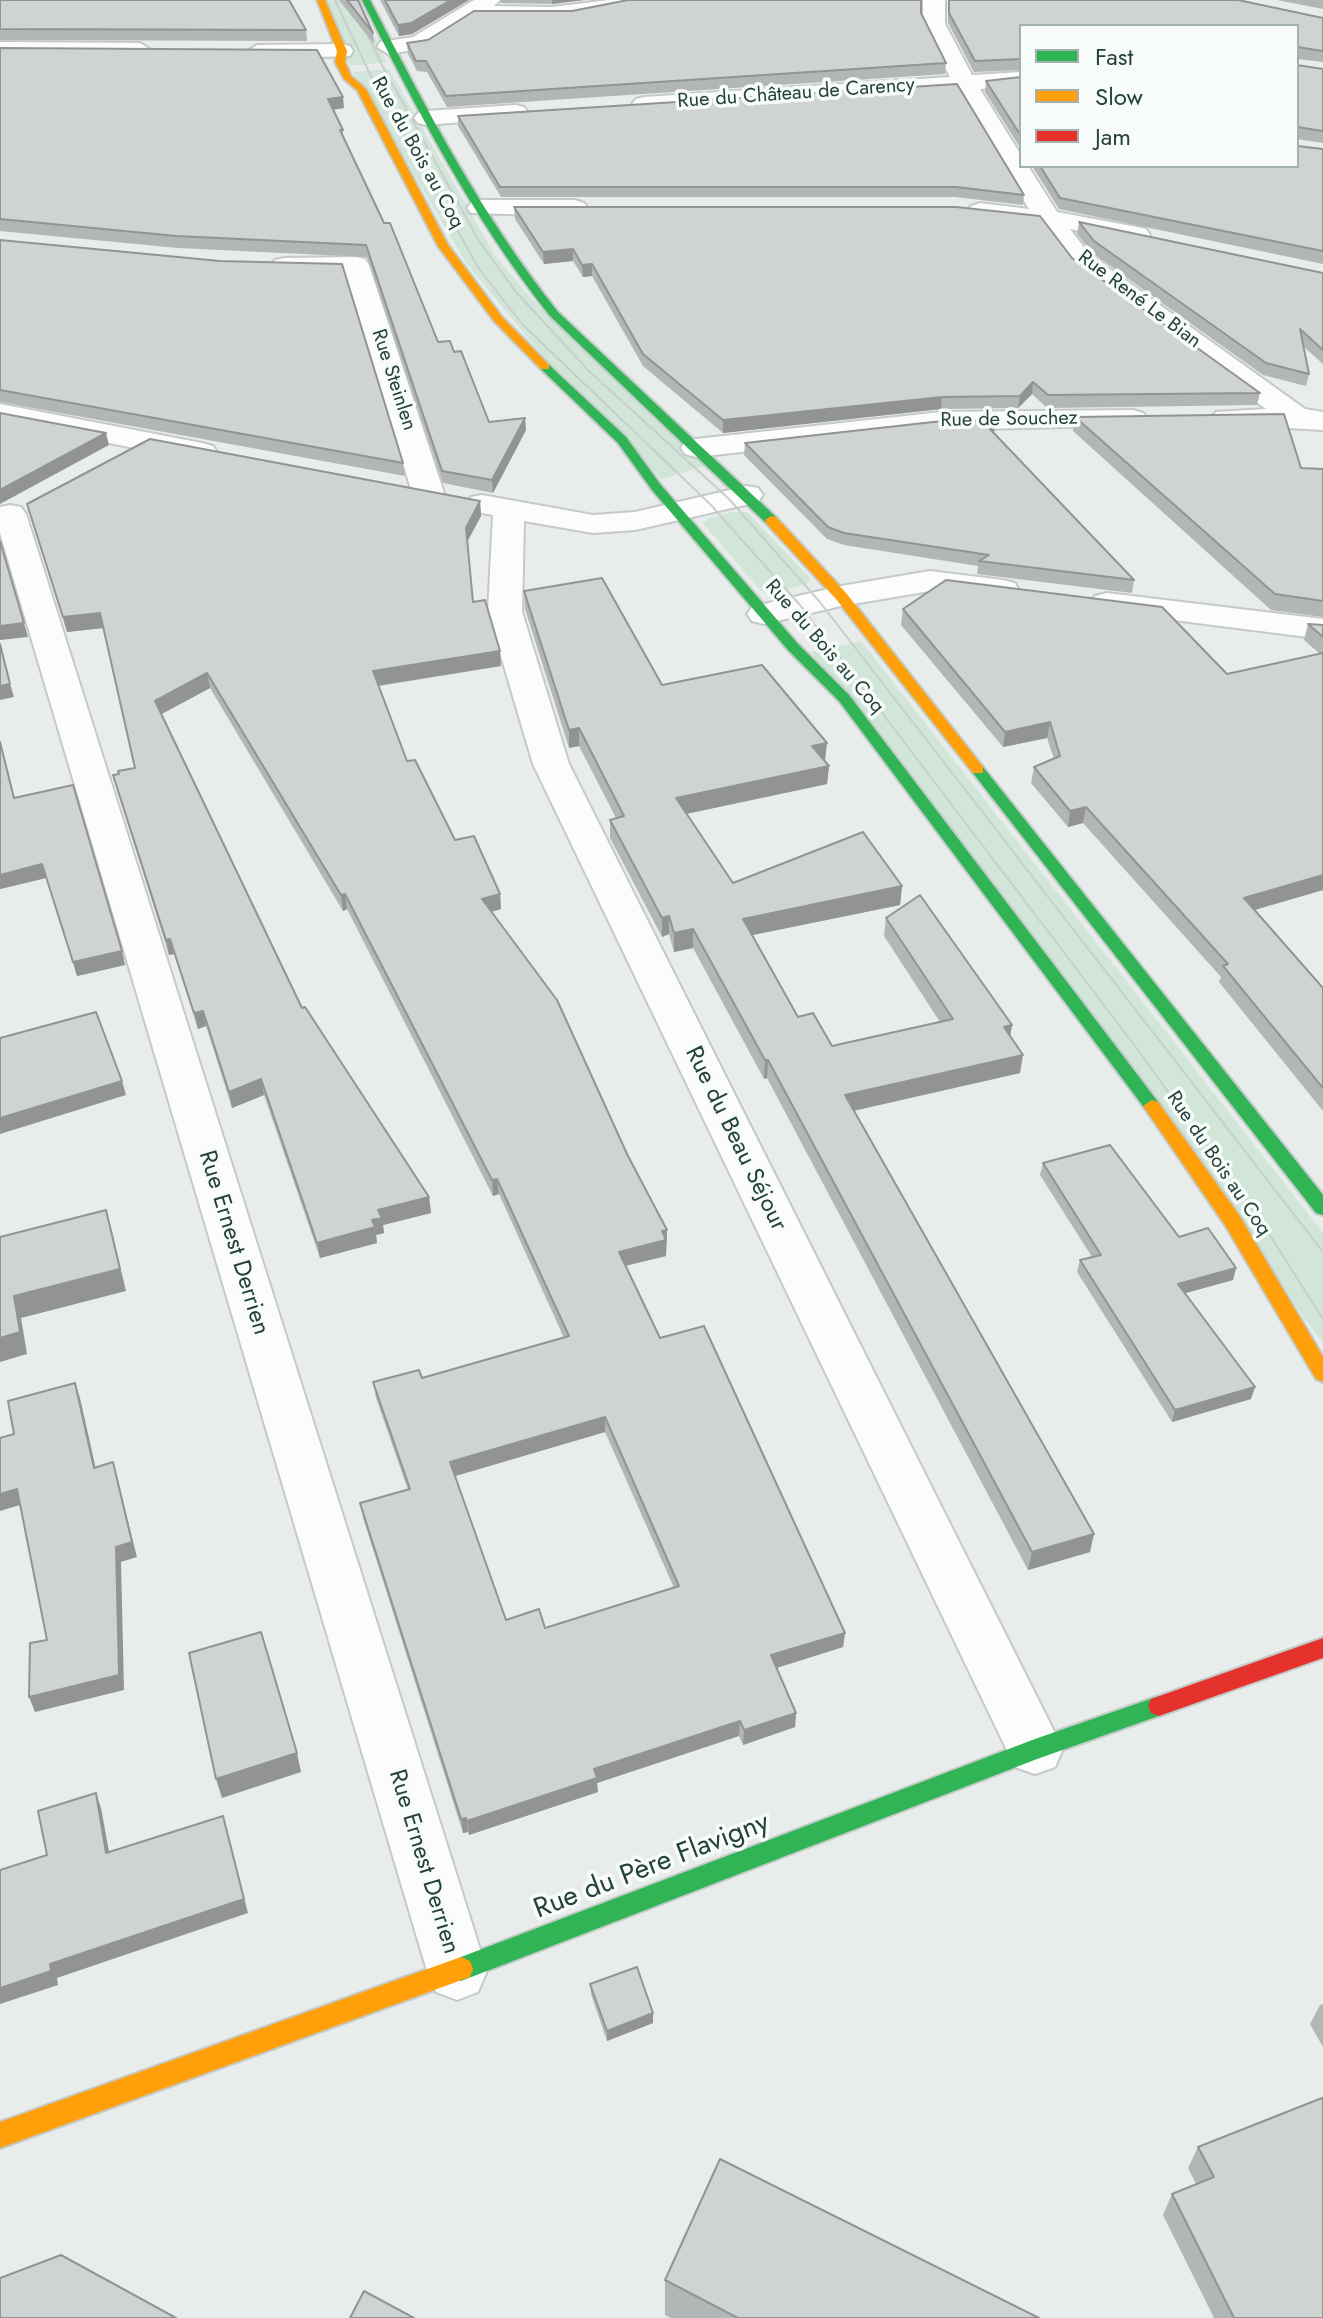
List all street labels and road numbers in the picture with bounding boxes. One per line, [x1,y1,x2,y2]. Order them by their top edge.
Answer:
street label: Rue du Bois au Coq [365,73,469,233]
street label: Rue du Château de Carency [677,74,915,114]
street label: Rue René Le Bian [1073,246,1205,354]
street label: Rue Steinlen [365,326,421,434]
street label: Rue de Souchez [940,407,1078,433]
street label: Rue du Bois au Coq [759,575,889,719]
street label: Rue du Beau Séjour [678,1042,792,1236]
street label: Rue du Bois au Coq [1161,1087,1275,1241]
street label: Rue Ernest Derrien [191,1147,275,1339]
street label: Rue Ernest Derrien [381,1766,465,1958]
street label: Rue du Père Flavigny [530,1807,774,1927]

